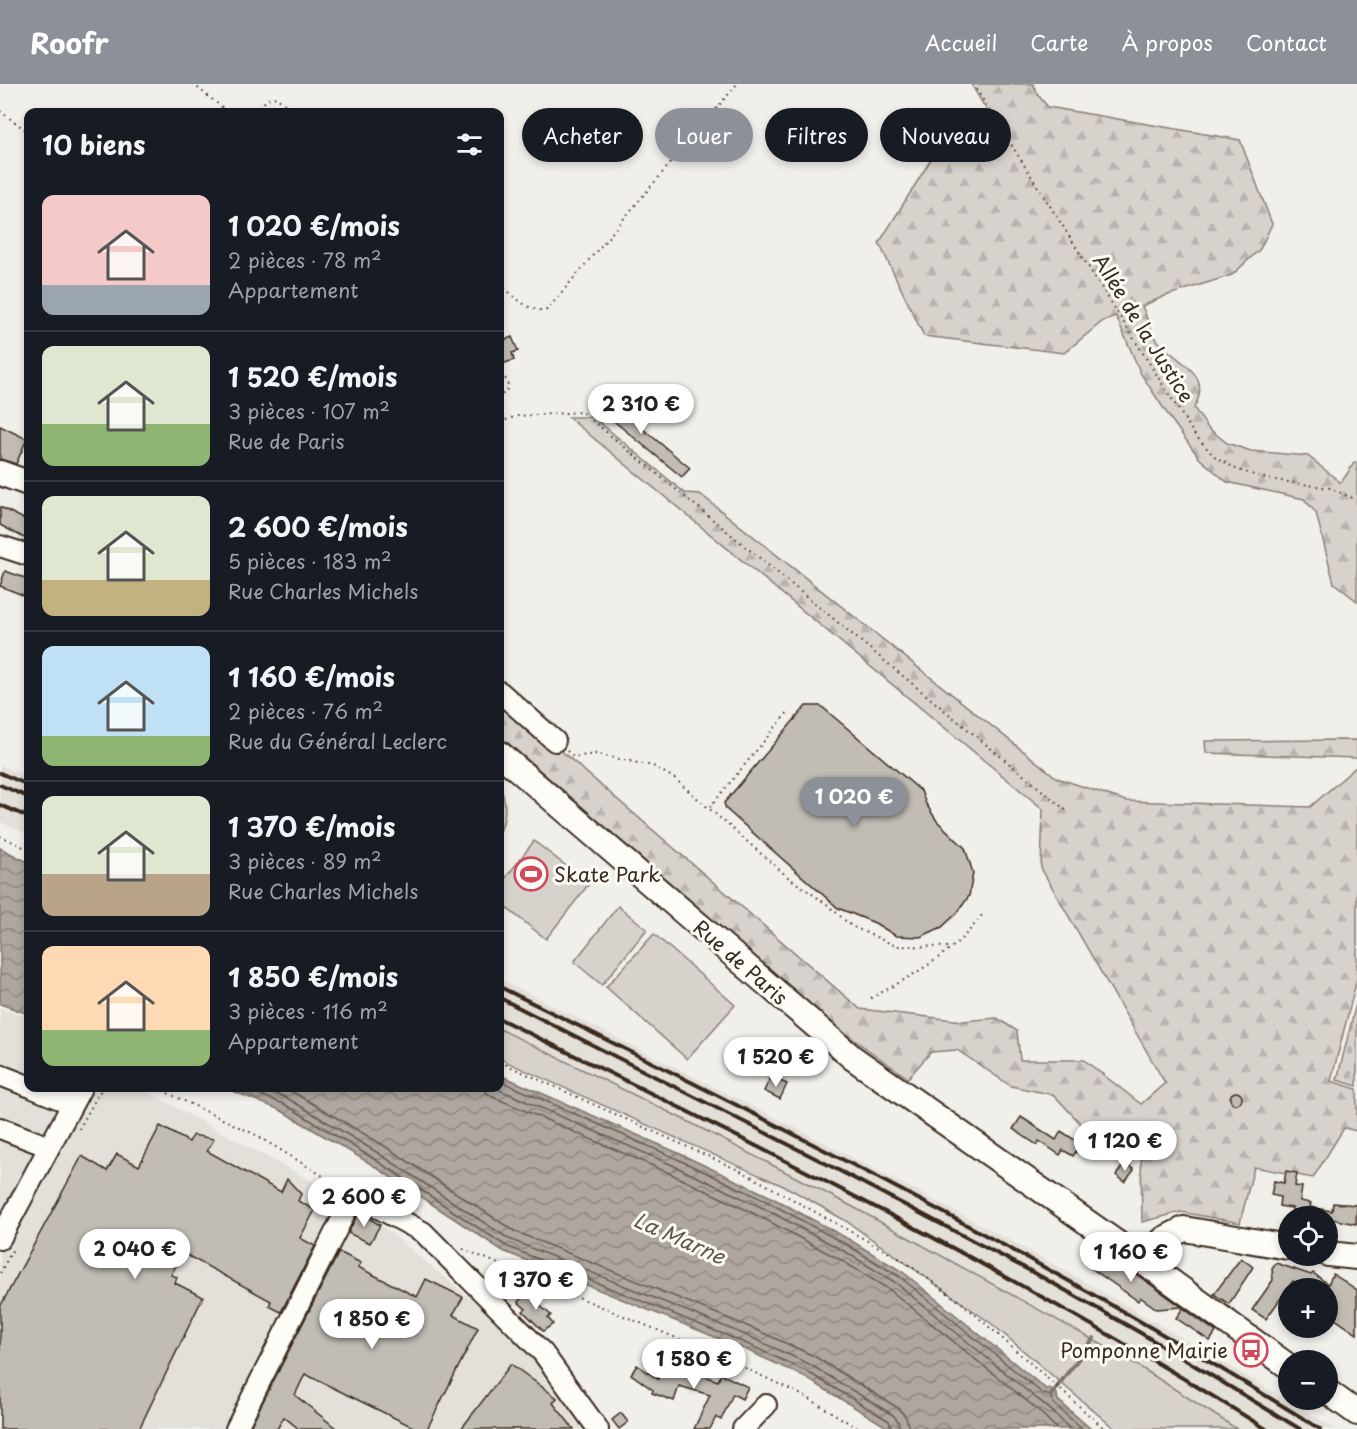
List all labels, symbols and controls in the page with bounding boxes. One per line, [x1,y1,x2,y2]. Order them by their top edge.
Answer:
text: Roofr [30,21,109,64]
text: Accueil [925,26,997,58]
text: Carte [1030,26,1088,58]
text: À propos [1121,26,1213,58]
text: Contact [1246,26,1327,58]
chip: Acheter [522,108,643,162]
chip: Louer [655,108,753,162]
chip: Filtres [765,108,868,162]
chip: Nouveau [880,108,1011,162]
text: 10 biens [42,125,145,164]
icon: filters [453,128,486,161]
text: 1 020 €/mois [228,206,400,245]
icon: home [90,219,162,291]
text: 2 pièces · 78 m² [228,245,381,275]
street label: Allée de la Justice [1086,248,1202,408]
text: Appartement [228,275,358,305]
text: 1 520 €/mois [228,357,398,396]
icon: home [90,370,162,442]
pin: 2 310 € [586,384,696,435]
text: 2 310 € [602,388,680,418]
text: 3 pièces · 107 m² [228,396,390,426]
text: Rue de Paris [228,426,345,456]
text: 2 600 €/mois [228,507,408,546]
icon: home [90,520,162,592]
text: 5 pièces · 183 m² [228,546,392,576]
text: Rue Charles Michels [228,576,418,606]
text: 1 160 €/mois [228,657,395,696]
icon: home [90,670,162,742]
text: 2 pièces · 76 m² [228,696,383,726]
text: Rue du Général Leclerc [228,726,447,756]
pin: 1 020 € [799,777,909,828]
text: 1 020 € [815,781,893,811]
text: 1 370 €/mois [228,807,395,846]
icon: home [90,820,162,892]
text: 3 pièces · 89 m² [228,846,382,876]
sports icon: Skate Park [513,856,549,892]
place label: Skate Park [554,859,660,889]
text: Rue Charles Michels [228,876,418,906]
street label: Rue de Paris [687,912,795,1012]
text: 1 850 €/mois [228,957,398,996]
icon: home [90,970,162,1042]
text: 3 pièces · 116 m² [228,996,388,1026]
text: Appartement [228,1026,358,1056]
pin: 1 520 € [721,1037,831,1088]
text: 1 520 € [738,1041,814,1071]
pin: 1 120 € [1070,1121,1180,1172]
text: 1 120 € [1088,1125,1162,1155]
pin: 2 600 € [309,1177,419,1228]
text: 2 600 € [322,1181,406,1211]
water label: La Marne [629,1203,732,1272]
map controls [1278,1206,1338,1410]
button: locate [1278,1206,1338,1266]
pin: 2 040 € [80,1229,190,1280]
pin: 1 160 € [1076,1232,1186,1283]
text: 2 040 € [93,1233,177,1263]
text: 1 160 € [1094,1236,1168,1266]
pin: 1 370 € [481,1260,591,1311]
text: 1 370 € [498,1264,574,1294]
button: + [1278,1278,1338,1338]
pin: 1 850 € [317,1299,427,1350]
text: 1 850 € [333,1303,411,1333]
bus stop icon: Pomponne Mairie [1233,1332,1269,1368]
place label: Pomponne Mairie [1060,1335,1228,1365]
pin: 1 580 € [639,1339,749,1390]
text: 1 580 € [656,1343,732,1373]
button: − [1278,1350,1338,1410]

